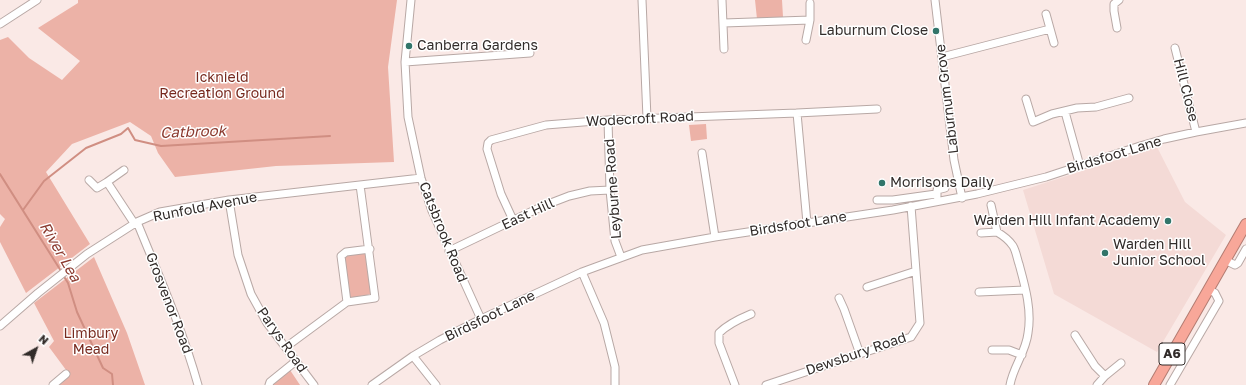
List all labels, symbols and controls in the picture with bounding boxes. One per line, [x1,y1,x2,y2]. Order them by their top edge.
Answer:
place label: Laburnum Close [819,23,928,39]
marker: Laburnum Close [931,26,941,36]
place label: Canberra Gardens [417,38,538,54]
marker: Canberra Gardens [404,41,414,51]
street label: Laburnum Grove [932,43,962,155]
street label: Hill Close [1170,57,1202,123]
park label: Icknield Recreation Ground [159,70,285,102]
street label: Wodecroft Road [586,108,694,130]
water label: Catbrook [160,122,226,142]
street label: Birdsfoot Lane [1065,133,1163,177]
street label: Leyburne Road [601,138,625,240]
place label: Morrisons Daily [890,175,994,191]
marker: Morrisons Daily [877,178,887,188]
street label: Catsbrook Road [415,179,471,285]
street label: Runfold Avenue [152,189,258,225]
street label: East Hill [499,195,557,233]
street label: Birdsfoot Lane [748,208,848,240]
place label: Warden Hill Infant Academy [973,213,1160,229]
marker: Warden Hill Infant Academy [1163,216,1173,226]
water label: River Lea [36,219,84,285]
place label: Warden Hill Junior School [1113,237,1205,270]
marker: Warden Hill Junior School [1100,248,1110,258]
street label: Grosvenor Road [142,250,196,356]
street label: Birdsfoot Lane [442,287,538,345]
street label: Parys Road [253,304,311,376]
park label: Limbury Mead [64,326,118,358]
north arrow [16,329,56,369]
street label: Dewsbury Road [804,329,908,379]
text: N [37,332,51,347]
road number: A6 [1159,343,1185,365]

